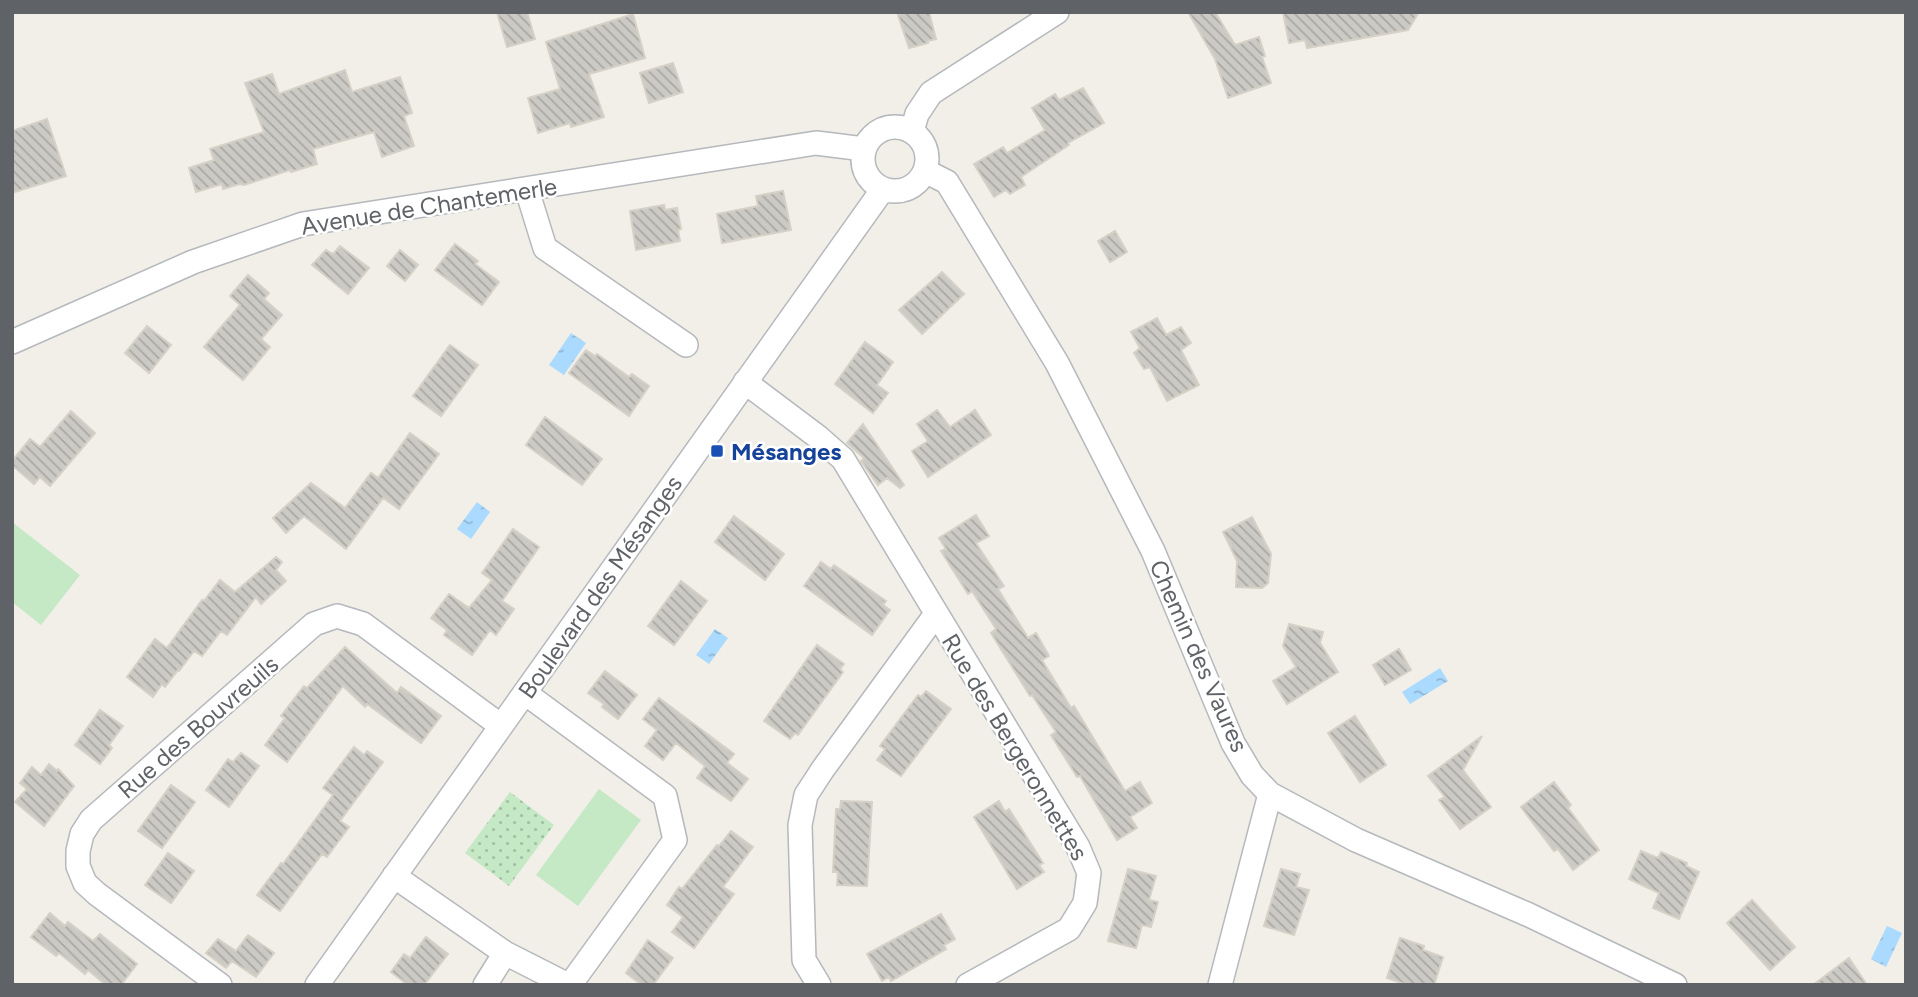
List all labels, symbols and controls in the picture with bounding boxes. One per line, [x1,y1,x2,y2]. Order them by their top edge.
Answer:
street label: Avenue de Chantemerle [299,171,559,241]
place label: Mésanges [731,437,841,466]
marker: Mésanges [709,443,725,459]
street label: Boulevard des Mésanges [512,470,688,704]
street label: Chemin des Vaures [1144,556,1254,756]
street label: Rue des Bergeronnettes [936,628,1094,866]
street label: Rue des Bouvreuils [112,650,284,804]

